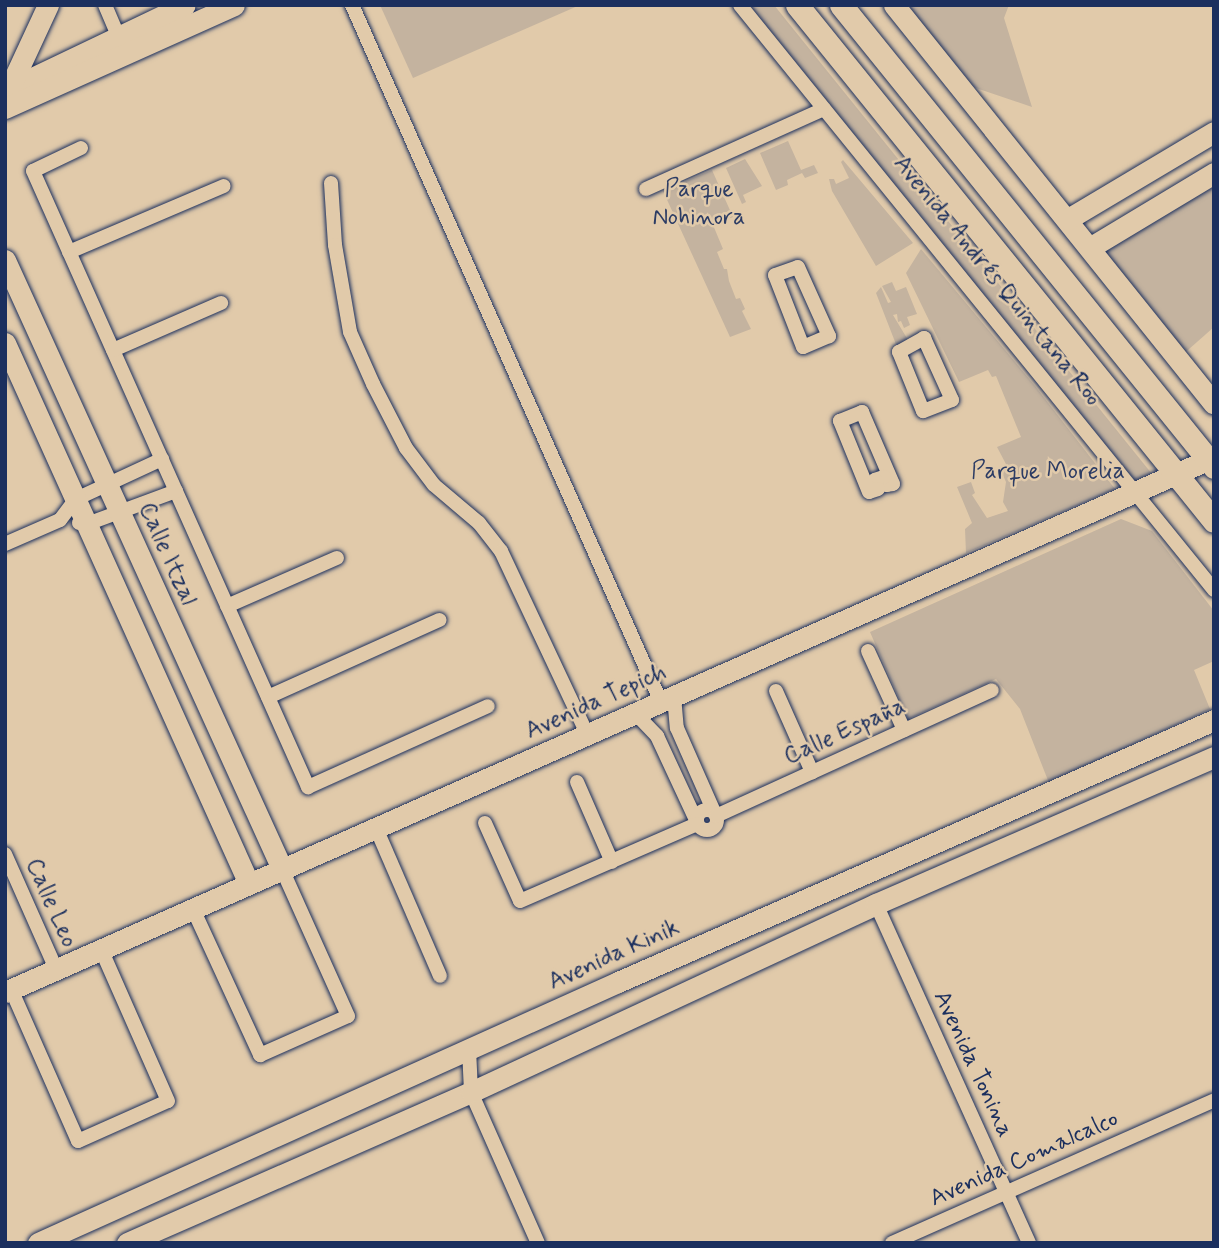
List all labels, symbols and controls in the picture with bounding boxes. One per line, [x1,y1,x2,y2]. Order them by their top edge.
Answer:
street label: Avenida Andrés Quintana Roo [890,154,1104,408]
park label: Parque Nohinora [653,176,745,232]
park label: Parque Morelia [971,458,1125,486]
street label: Calle Itzal [131,496,203,612]
street label: Avenida Tepich [523,659,669,745]
street label: Calle España [780,693,910,771]
street label: Calle Leo [19,854,83,952]
street label: Avenida Kinik [544,913,684,997]
street label: Avenida Tonina [926,985,1020,1143]
street label: Avenida Comalcalco [925,1105,1123,1213]

